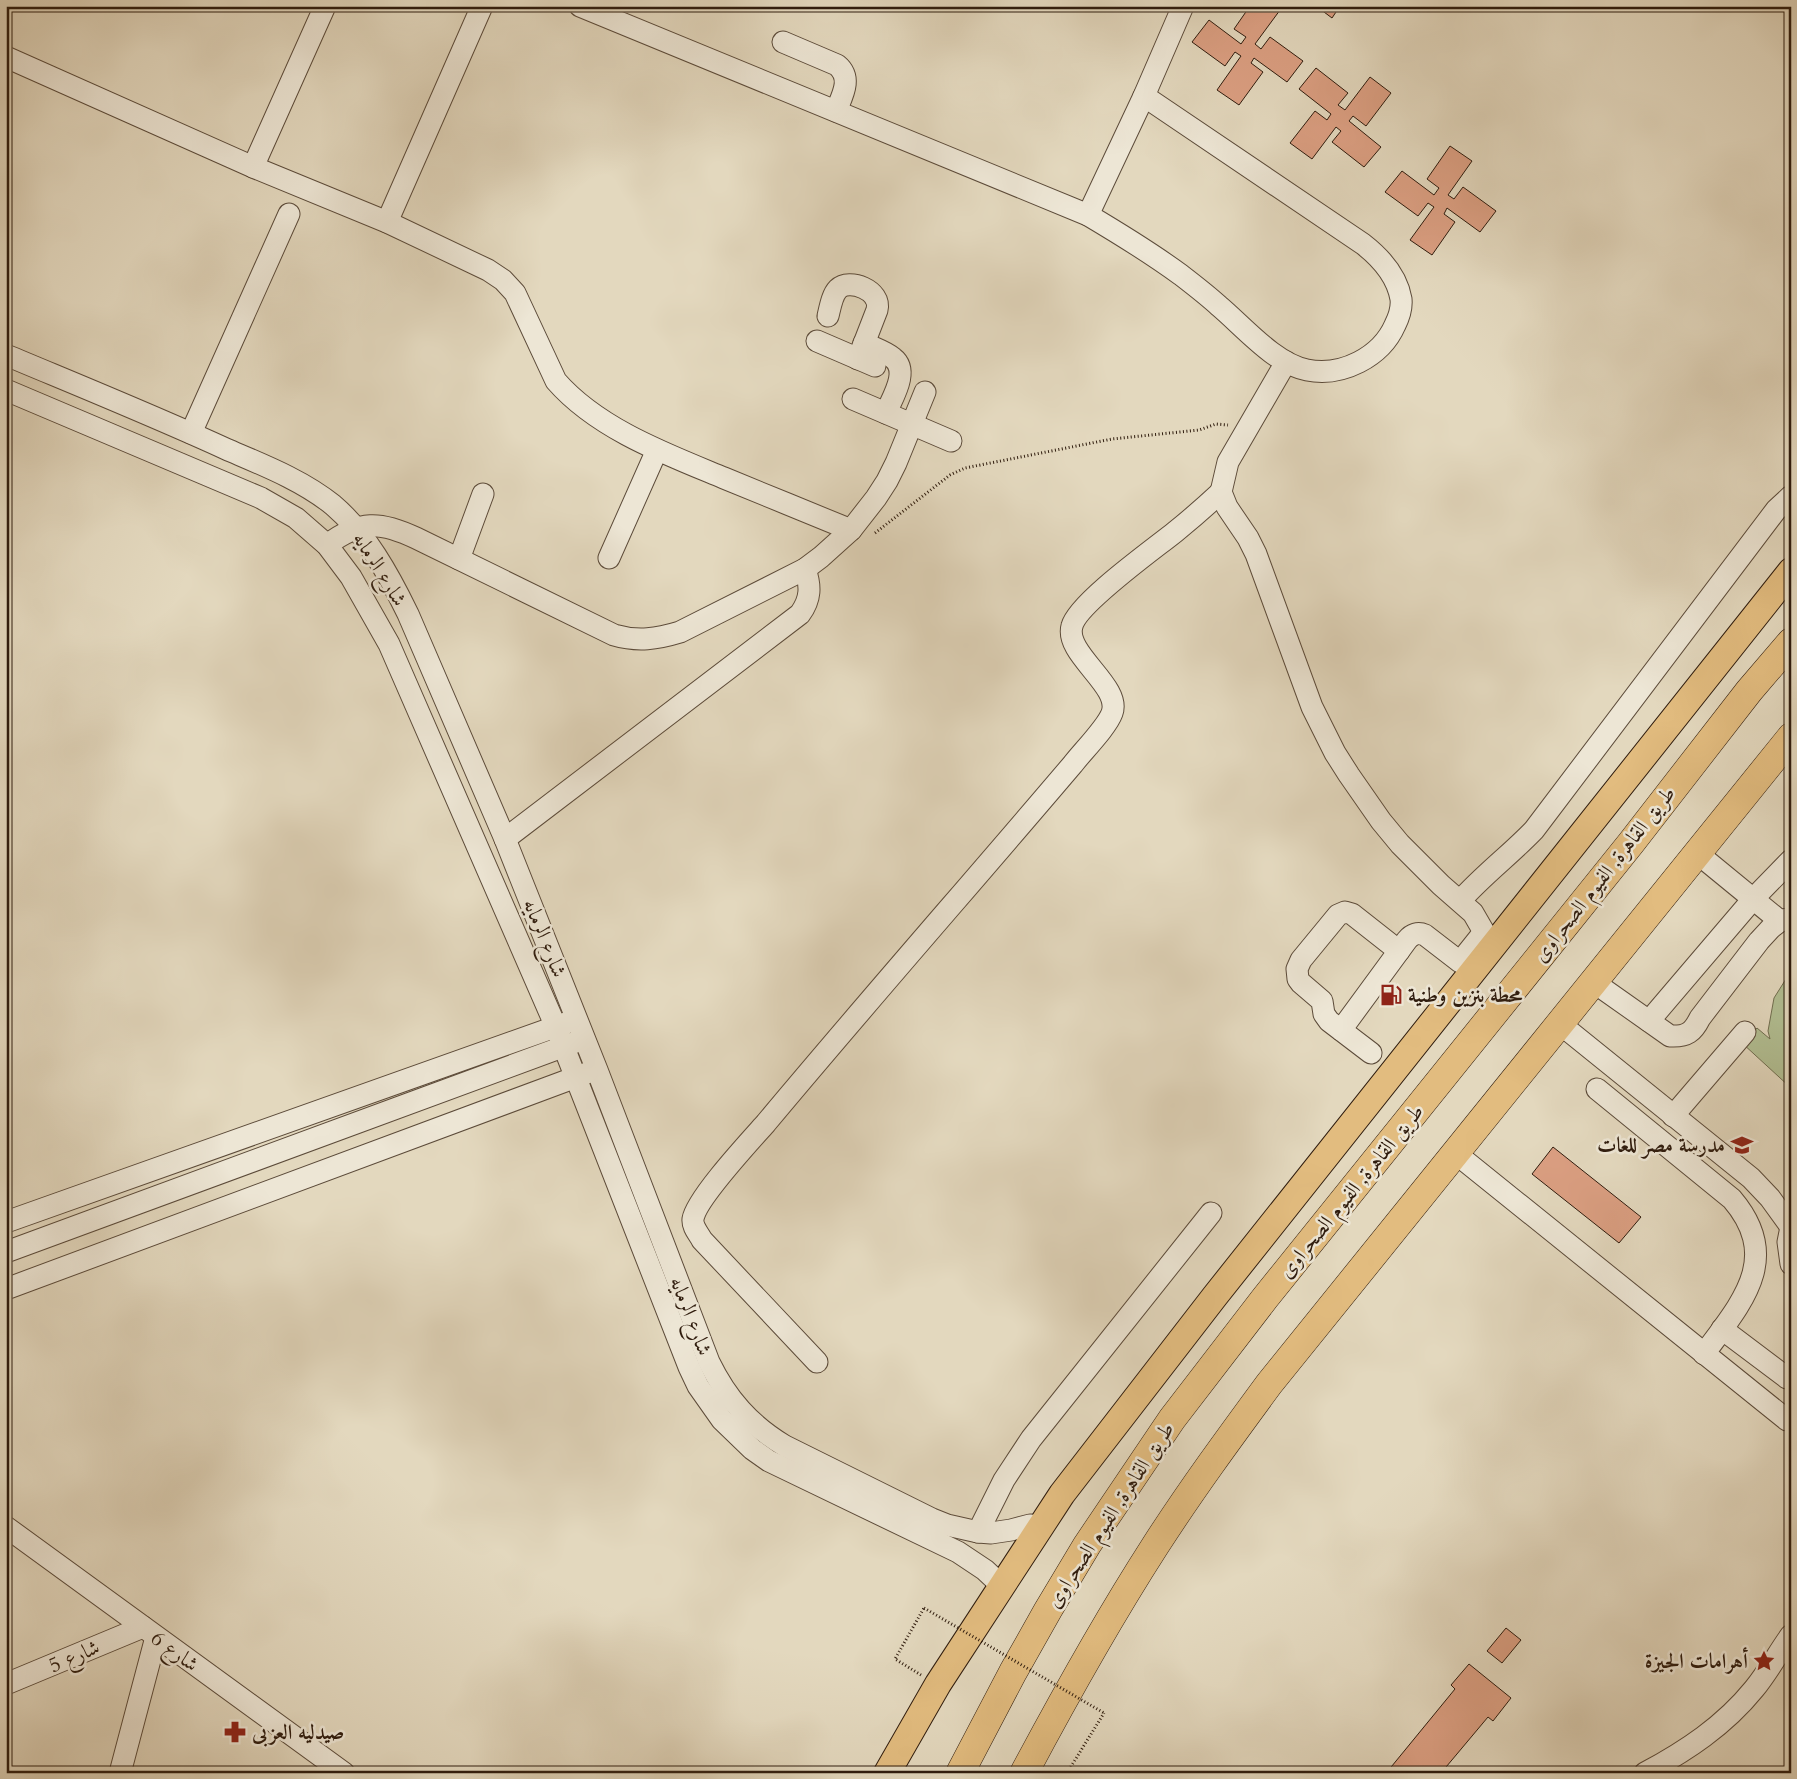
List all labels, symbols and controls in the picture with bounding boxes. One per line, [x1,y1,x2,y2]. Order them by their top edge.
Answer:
street label: شارع الرمايه [343,527,414,613]
street label: طريق القاهرة, الفيوم الصحراوى [1526,780,1685,970]
street label: شارع الرمايه [513,895,573,983]
place label: محطة بنزين وطنية [1408,981,1524,1010]
fuel station icon: محطة بنزين وطنية [1378,982,1404,1008]
street label: طريق القاهرة, الفيوم الصحراوى [1272,1098,1433,1286]
place label: مدرسة مصر للغات [1597,1131,1725,1160]
school or university icon: مدرسة مصر للغات [1729,1132,1755,1158]
street label: شارع الرمايه [659,1273,719,1361]
street label: طريق القاهرة, الفيوم الصحراوى [1039,1417,1184,1616]
street label: شارع 6 [143,1624,205,1681]
street label: شارع 5 [44,1633,105,1683]
place label: أهرامات الجيزة [1645,1647,1748,1676]
place icon: أهرامات الجيزة [1751,1648,1777,1674]
place label: صيدليه العزبى [251,1718,344,1747]
pharmacy icon: صيدليه العزبى [222,1719,248,1745]

